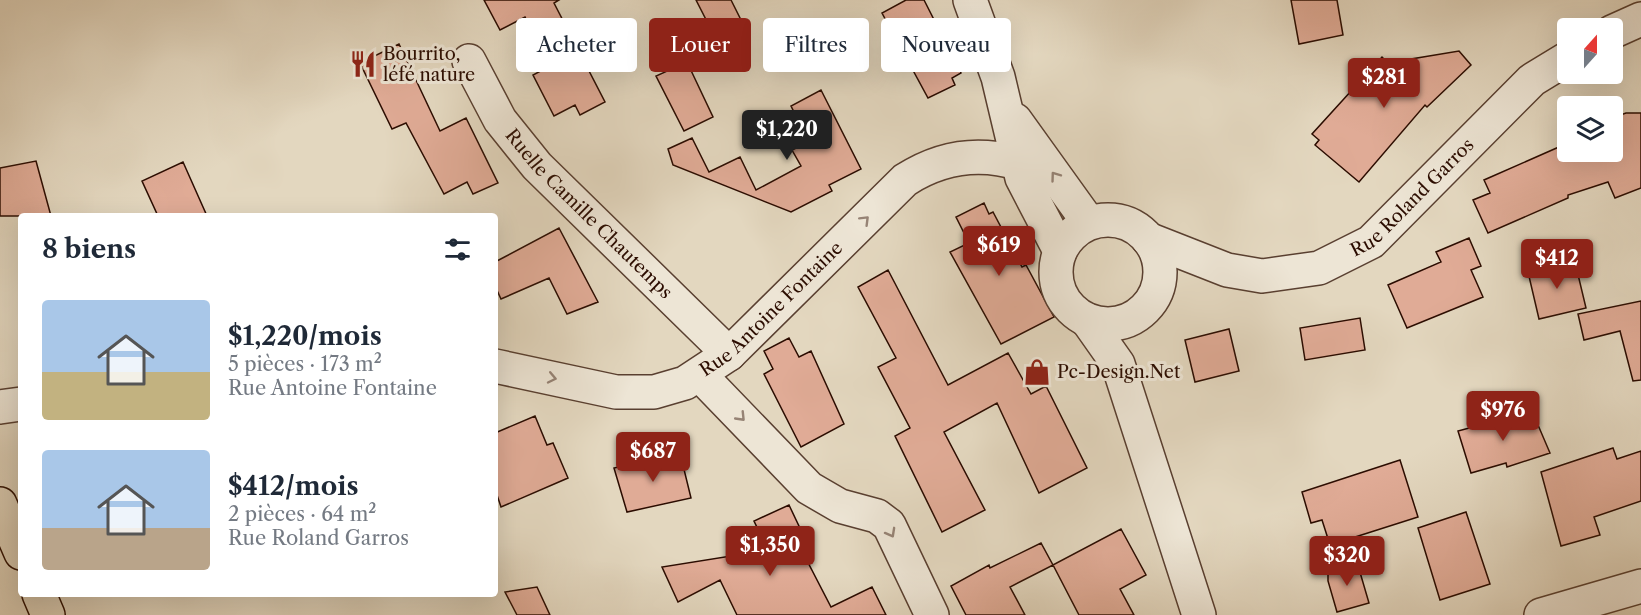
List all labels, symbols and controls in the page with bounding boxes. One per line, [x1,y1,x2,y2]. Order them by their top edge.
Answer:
chip: Acheter [516,18,637,72]
chip: Louer [649,18,751,72]
chip: Filtres [763,18,869,72]
chip: Nouveau [881,18,1011,72]
north arrow [1557,18,1623,84]
map controls [1557,18,1623,162]
place label: Bourrito, léfé nature [383,43,475,86]
restaurant icon: Bourrito, léfé nature [348,49,378,79]
pin: $281 [1348,58,1420,109]
text: $281 [1362,65,1406,89]
button: layers [1557,96,1623,162]
pin: $1,220 [738,110,836,161]
text: $1,220 [756,117,818,141]
street label: Ruelle Camille Chautemps [501,125,677,303]
street label: Rue Roland Garros [1347,134,1478,261]
one-way arrow [1051,171,1062,182]
one-way arrow [858,216,868,227]
pin: $619 [963,226,1035,277]
text: 8 biens [42,233,136,265]
icon: filters [441,233,474,266]
text: $619 [977,233,1021,257]
street label: Rue Antoine Fontaine [696,237,847,381]
pin: $412 [1521,239,1593,290]
text: $412 [1535,246,1579,270]
text: $1,220/mois [228,320,382,352]
icon: home [90,324,162,396]
text: 5 pièces · 173 m² [228,352,382,376]
shop icon: Pc-Design.Net [1022,357,1052,387]
place label: Pc-Design.Net [1057,361,1181,383]
one-way arrow [547,371,557,384]
text: Rue Antoine Fontaine [228,376,437,400]
pin: $976 [1467,391,1539,442]
text: $976 [1480,398,1526,422]
one-way arrow [734,411,745,421]
pin: $687 [617,432,689,483]
text: $687 [630,439,676,463]
text: $412/mois [228,470,358,502]
icon: home [90,474,162,546]
text: 2 pièces · 64 m² [228,502,377,526]
text: Rue Roland Garros [228,526,409,550]
pin: $1,350 [721,526,819,577]
one-way arrow [884,526,895,537]
text: $1,350 [740,533,800,557]
pin: $320 [1311,536,1383,587]
text: $320 [1323,543,1371,567]

